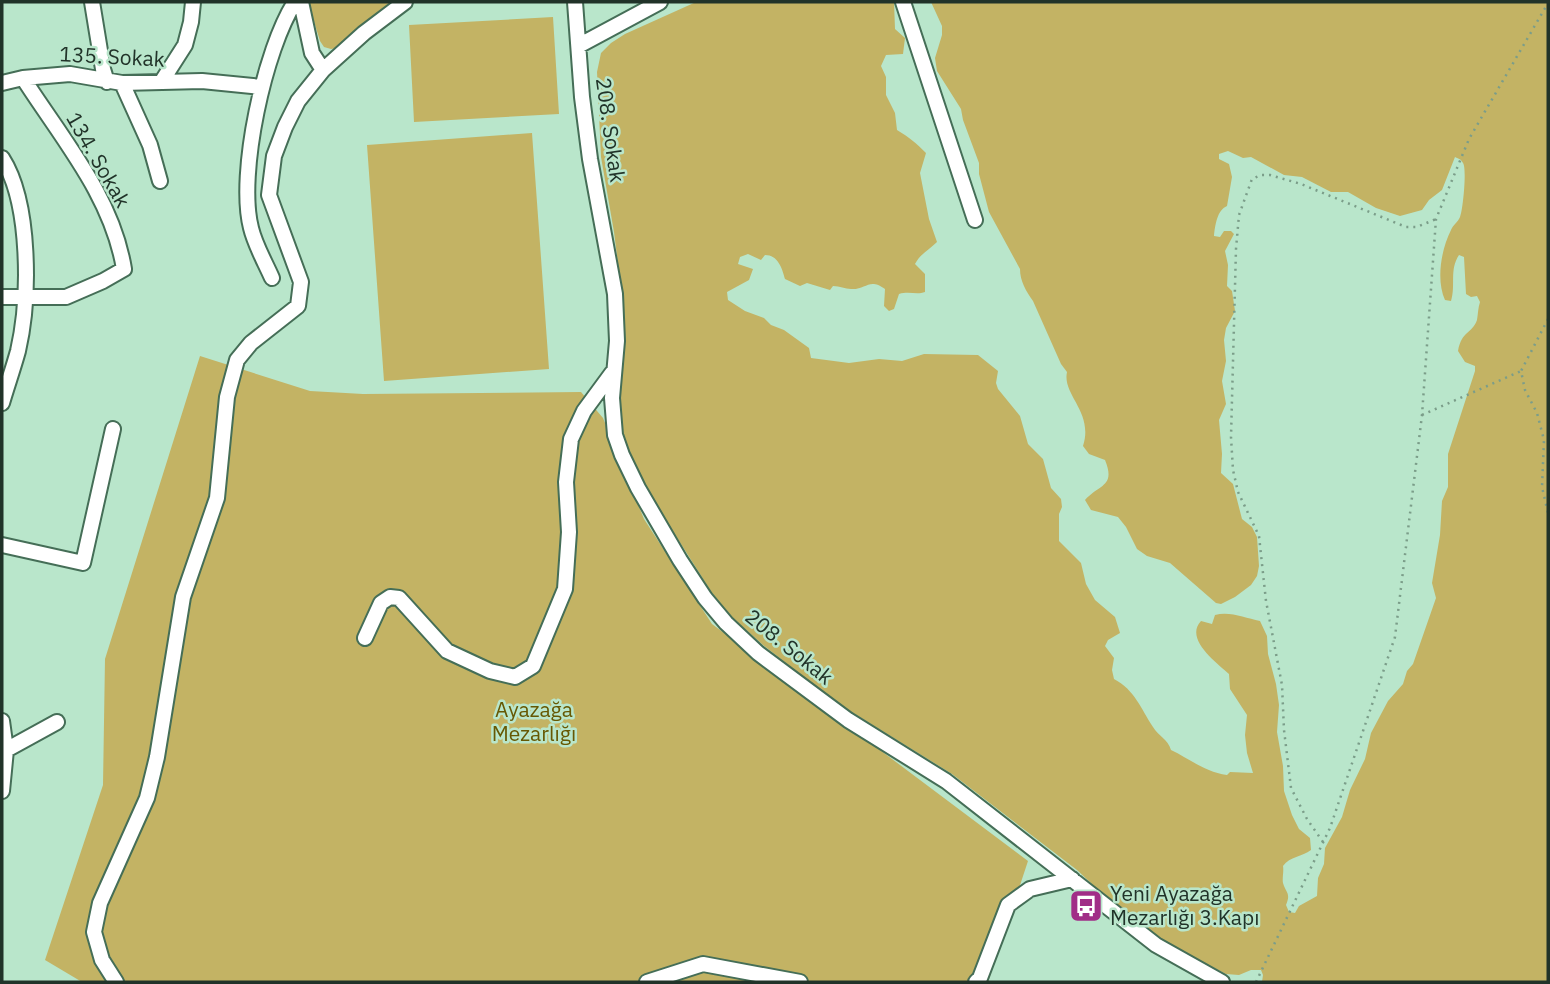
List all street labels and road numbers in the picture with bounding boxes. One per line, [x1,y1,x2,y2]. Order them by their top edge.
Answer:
street label: 135. Sokak [59,39,166,73]
street label: 208. Sokak [590,76,632,184]
street label: 134. Sokak [60,107,137,212]
street label: 208. Sokak [740,602,840,690]

